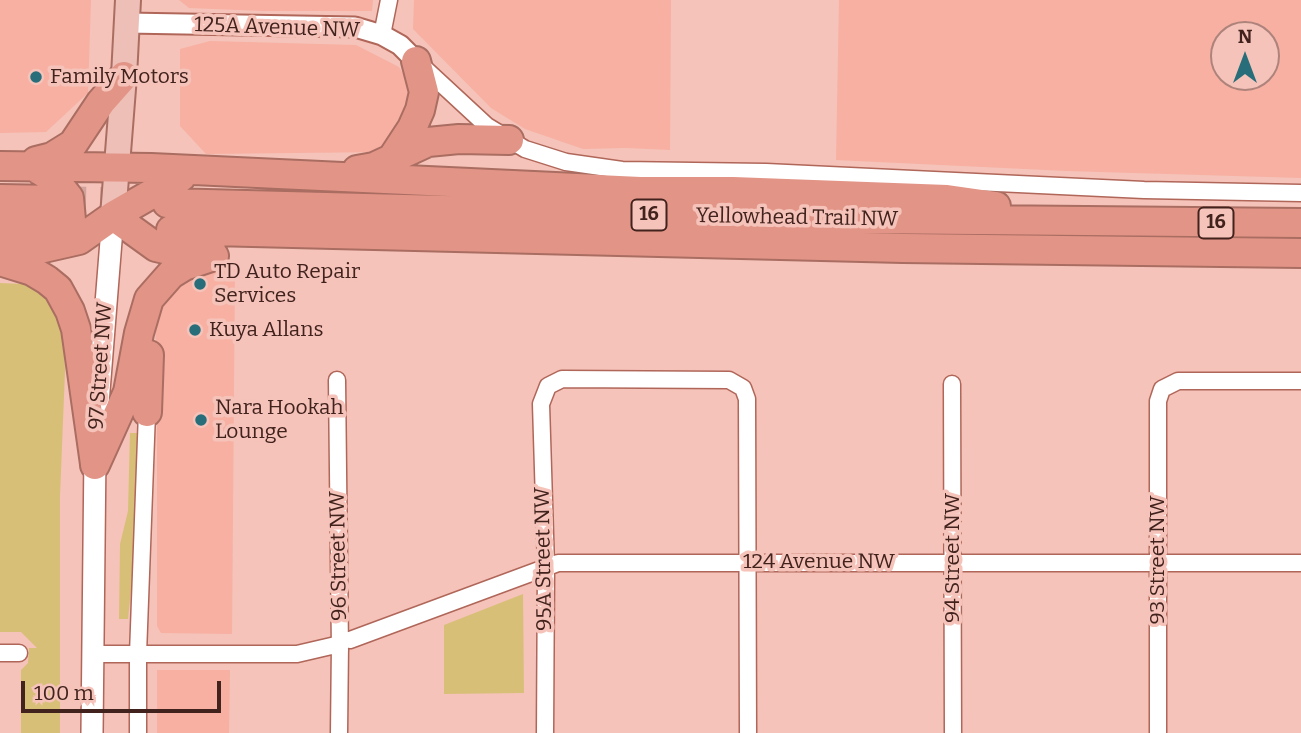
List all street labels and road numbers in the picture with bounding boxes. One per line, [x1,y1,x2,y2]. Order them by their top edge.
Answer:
street label: 125A Avenue NW [194,13,360,43]
road number: 16 [632,200,666,230]
street label: Yellowhead Trail NW [696,204,898,232]
road number: 16 [1198,208,1234,238]
street label: 97 Street NW [84,301,118,431]
street label: 95A Street NW [530,487,558,631]
street label: 96 Street NW [325,491,353,621]
street label: 94 Street NW [940,493,966,623]
street label: 93 Street NW [1145,495,1171,625]
street label: 124 Avenue NW [743,549,895,575]

